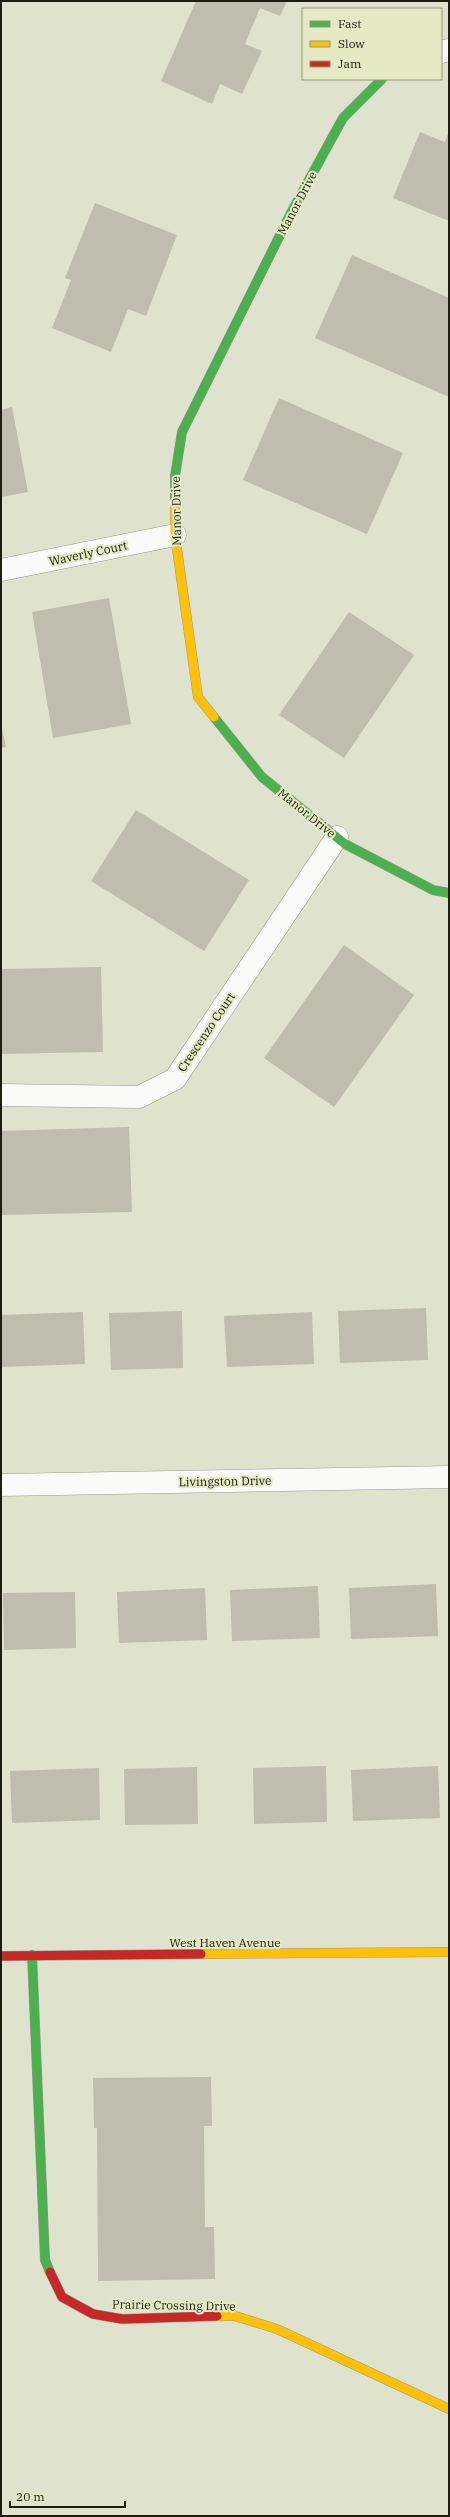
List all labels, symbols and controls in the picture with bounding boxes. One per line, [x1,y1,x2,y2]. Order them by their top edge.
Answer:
legend [302,8,442,80]
text: Fast [338,16,362,31]
text: Slow [338,36,365,51]
text: Jam [338,56,362,71]
street label: Manor Drive [274,169,320,237]
street label: Manor Drive [168,476,184,546]
street label: Waverly Court [47,537,129,569]
street label: Manor Drive [275,785,339,841]
street label: Crescenzo Court [174,989,238,1075]
street label: Livingston Drive [178,1473,272,1489]
street label: West Haven Avenue [169,1935,281,1950]
street label: Prairie Crossing Drive [112,2296,236,2314]
scale bar [10,2483,125,2509]
text: 20 m [16,2489,45,2504]

